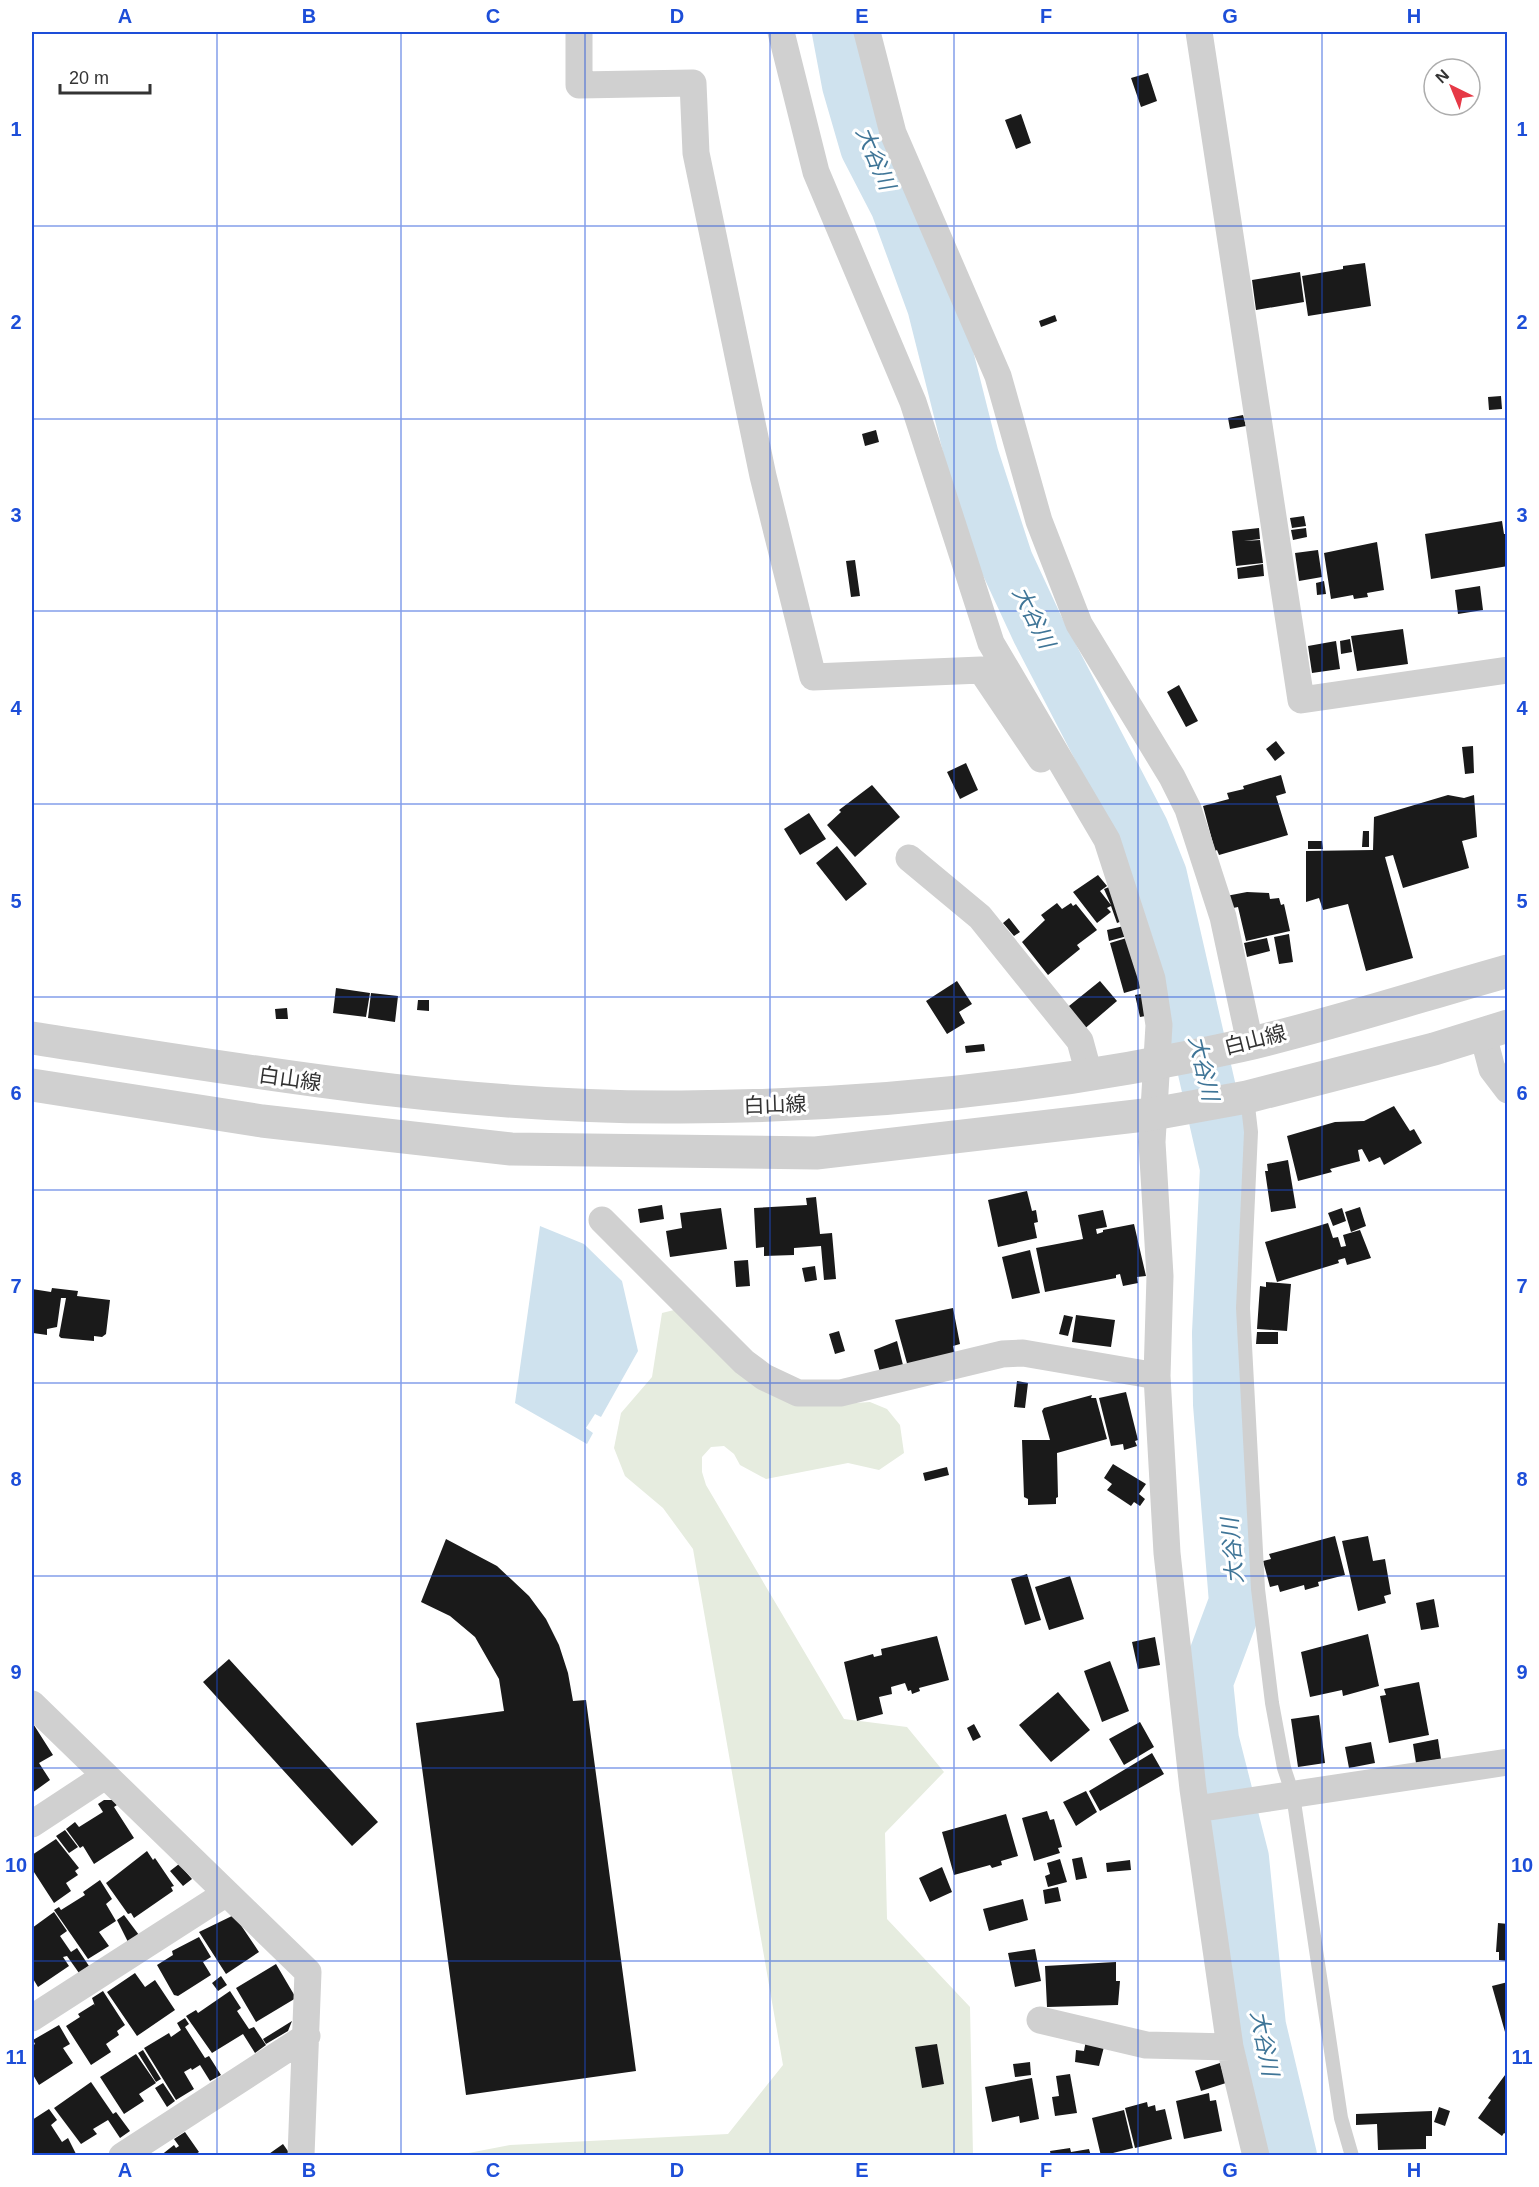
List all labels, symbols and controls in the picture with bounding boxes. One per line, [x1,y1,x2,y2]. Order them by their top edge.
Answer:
text: A [118,5,132,27]
text: B [302,5,316,27]
text: C [486,5,500,27]
text: D [670,5,684,27]
text: E [855,5,869,27]
text: F [1040,5,1052,27]
text: G [1222,5,1238,27]
text: H [1407,5,1421,27]
scale bar [60,57,150,95]
north arrow [1422,57,1482,117]
text: N [1432,66,1452,87]
text: 20 m [69,68,109,88]
text: 1 [10,118,22,140]
text: 1 [1516,118,1528,140]
water label: 大谷川 [851,123,901,195]
text: 2 [10,311,22,333]
text: 2 [1516,311,1528,333]
text: 3 [10,504,22,526]
text: 3 [1516,504,1528,526]
water label: 大谷川 [1007,582,1061,654]
text: 4 [10,697,22,719]
text: 4 [1516,697,1528,719]
text: 5 [10,890,22,912]
text: 5 [1516,890,1528,912]
street label: 白山線 [1222,1021,1288,1058]
water label: 大谷川 [1184,1033,1224,1105]
street label: 白山線 [257,1063,323,1094]
text: 6 [10,1082,22,1104]
text: 6 [1516,1082,1528,1104]
street label: 白山線 [743,1092,807,1117]
text: 7 [10,1275,22,1297]
text: 7 [1516,1275,1528,1297]
text: 8 [10,1468,22,1490]
text: 8 [1516,1468,1528,1490]
water label: 大谷川 [1217,1515,1248,1585]
text: 9 [10,1661,22,1683]
text: 9 [1516,1661,1528,1683]
text: 10 [5,1854,27,1876]
text: 10 [1511,1854,1533,1876]
water label: 大谷川 [1246,2008,1283,2080]
text: 11 [5,2046,27,2068]
text: 11 [1511,2046,1533,2068]
text: A [118,2159,132,2181]
text: B [302,2159,316,2181]
text: C [486,2159,500,2181]
text: D [670,2159,684,2181]
text: E [855,2159,869,2181]
text: F [1040,2159,1052,2181]
text: G [1222,2159,1238,2181]
text: H [1407,2159,1421,2181]

